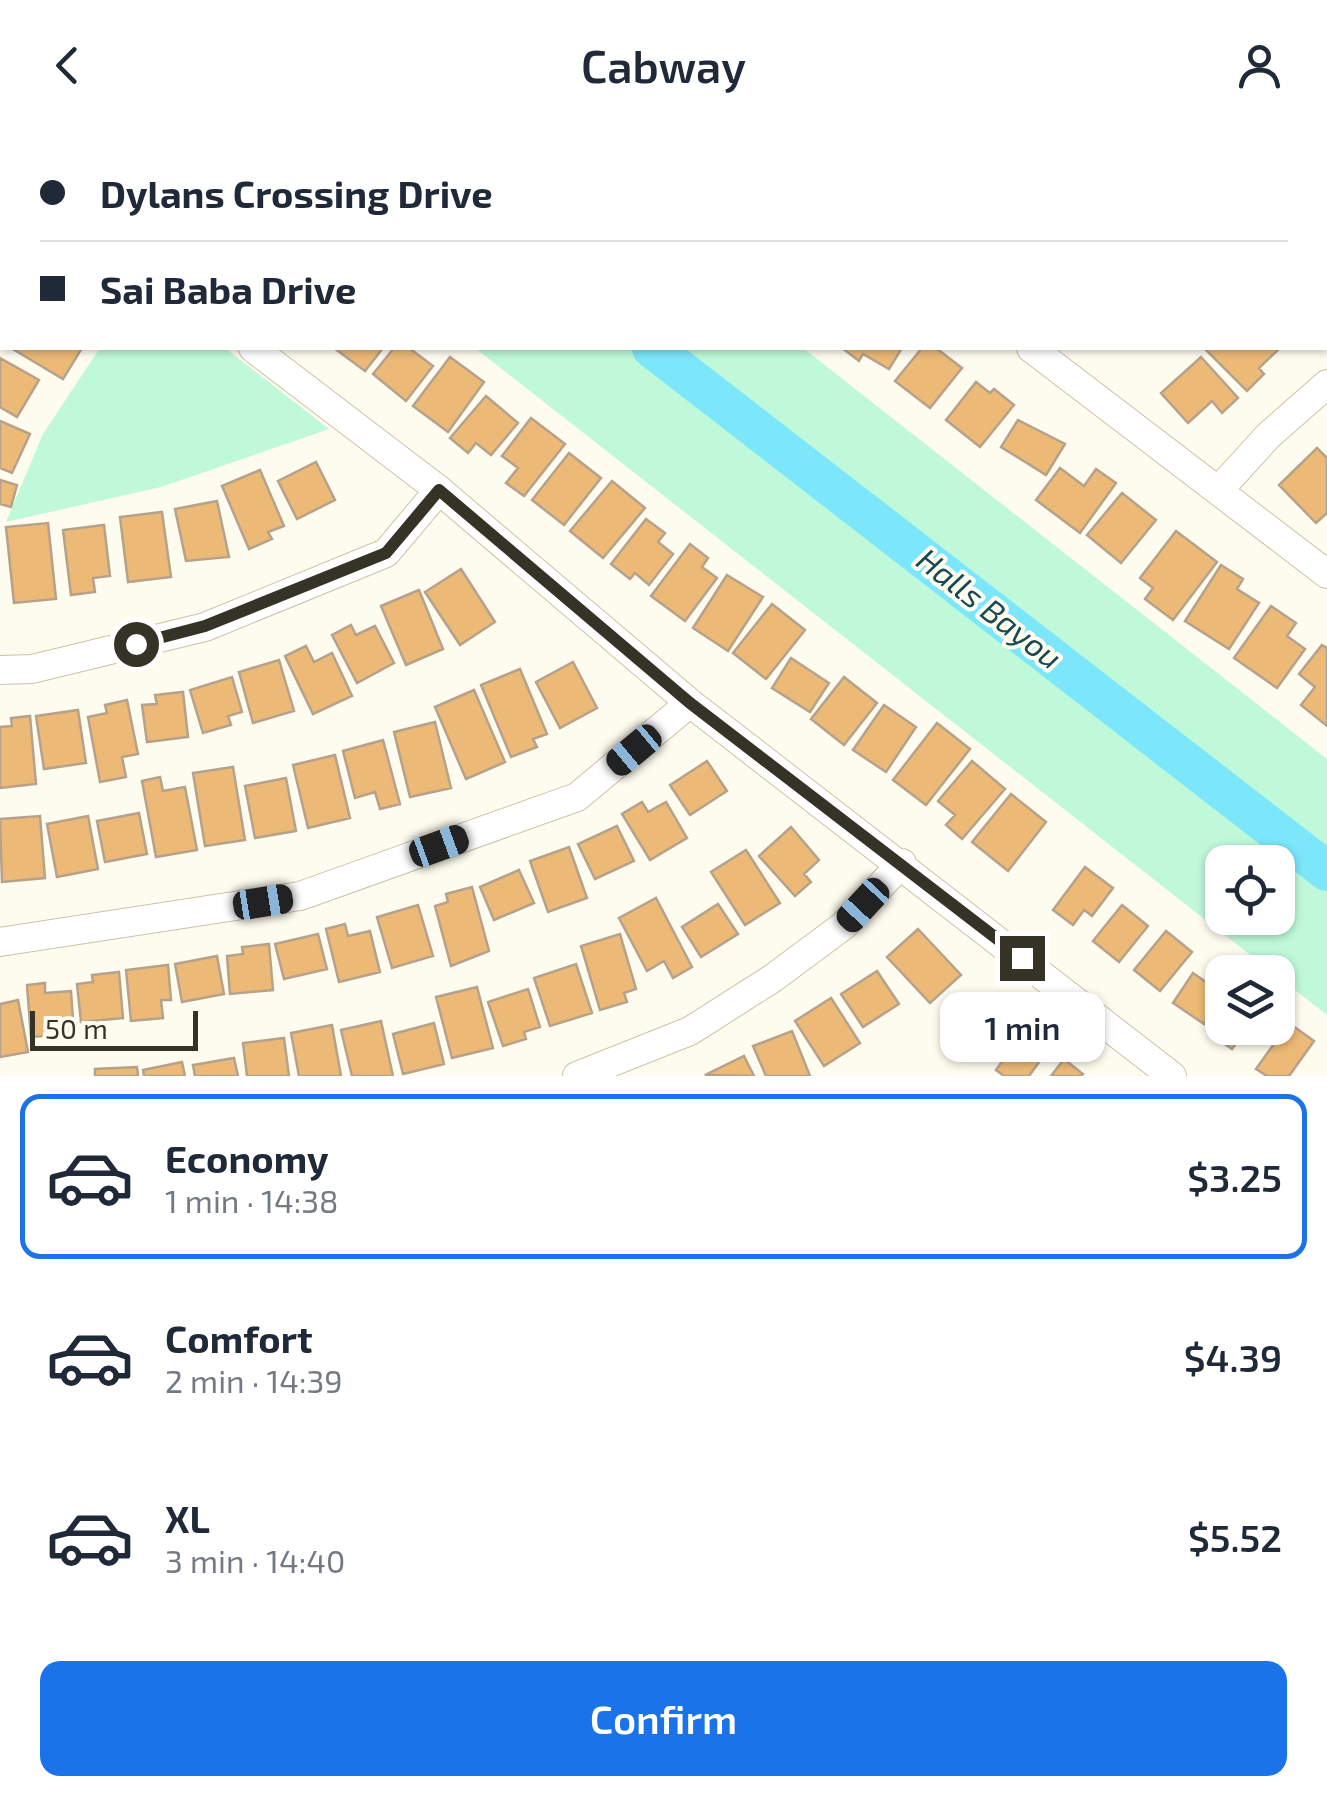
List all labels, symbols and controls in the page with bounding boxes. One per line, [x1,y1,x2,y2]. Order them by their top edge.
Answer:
icon: back [40,38,95,93]
text: Cabway [581,38,746,92]
icon: person [1232,38,1287,93]
text: Dylans Crossing Drive [100,170,493,216]
text: Sai Baba Drive [100,266,356,312]
water label: Halls Bayou [910,539,1070,677]
route start [114,622,159,667]
car [601,719,667,781]
car [406,822,472,870]
map controls [1205,845,1295,1045]
button: locate [1205,845,1295,935]
car [832,873,894,937]
car [231,882,295,922]
route end [1000,936,1045,981]
button: layers [1205,955,1295,1045]
callout: 1 min [940,993,1104,1063]
scale bar [30,1006,198,1050]
text: 1 min [985,1008,1060,1046]
text: 50 m [45,1011,108,1045]
icon: car [45,1132,135,1222]
text: Economy [165,1135,329,1181]
text: $3.25 [1187,1154,1282,1200]
text: 1 min · 14:38 [165,1181,338,1219]
icon: car [45,1312,135,1402]
text: Comfort [165,1315,313,1361]
text: $4.39 [1184,1334,1282,1380]
text: 2 min · 14:39 [165,1361,343,1399]
icon: car [45,1492,135,1582]
text: XL [165,1495,210,1541]
text: $5.52 [1188,1514,1282,1560]
text: 3 min · 14:40 [165,1541,345,1579]
button: Confirm [40,1661,1287,1776]

